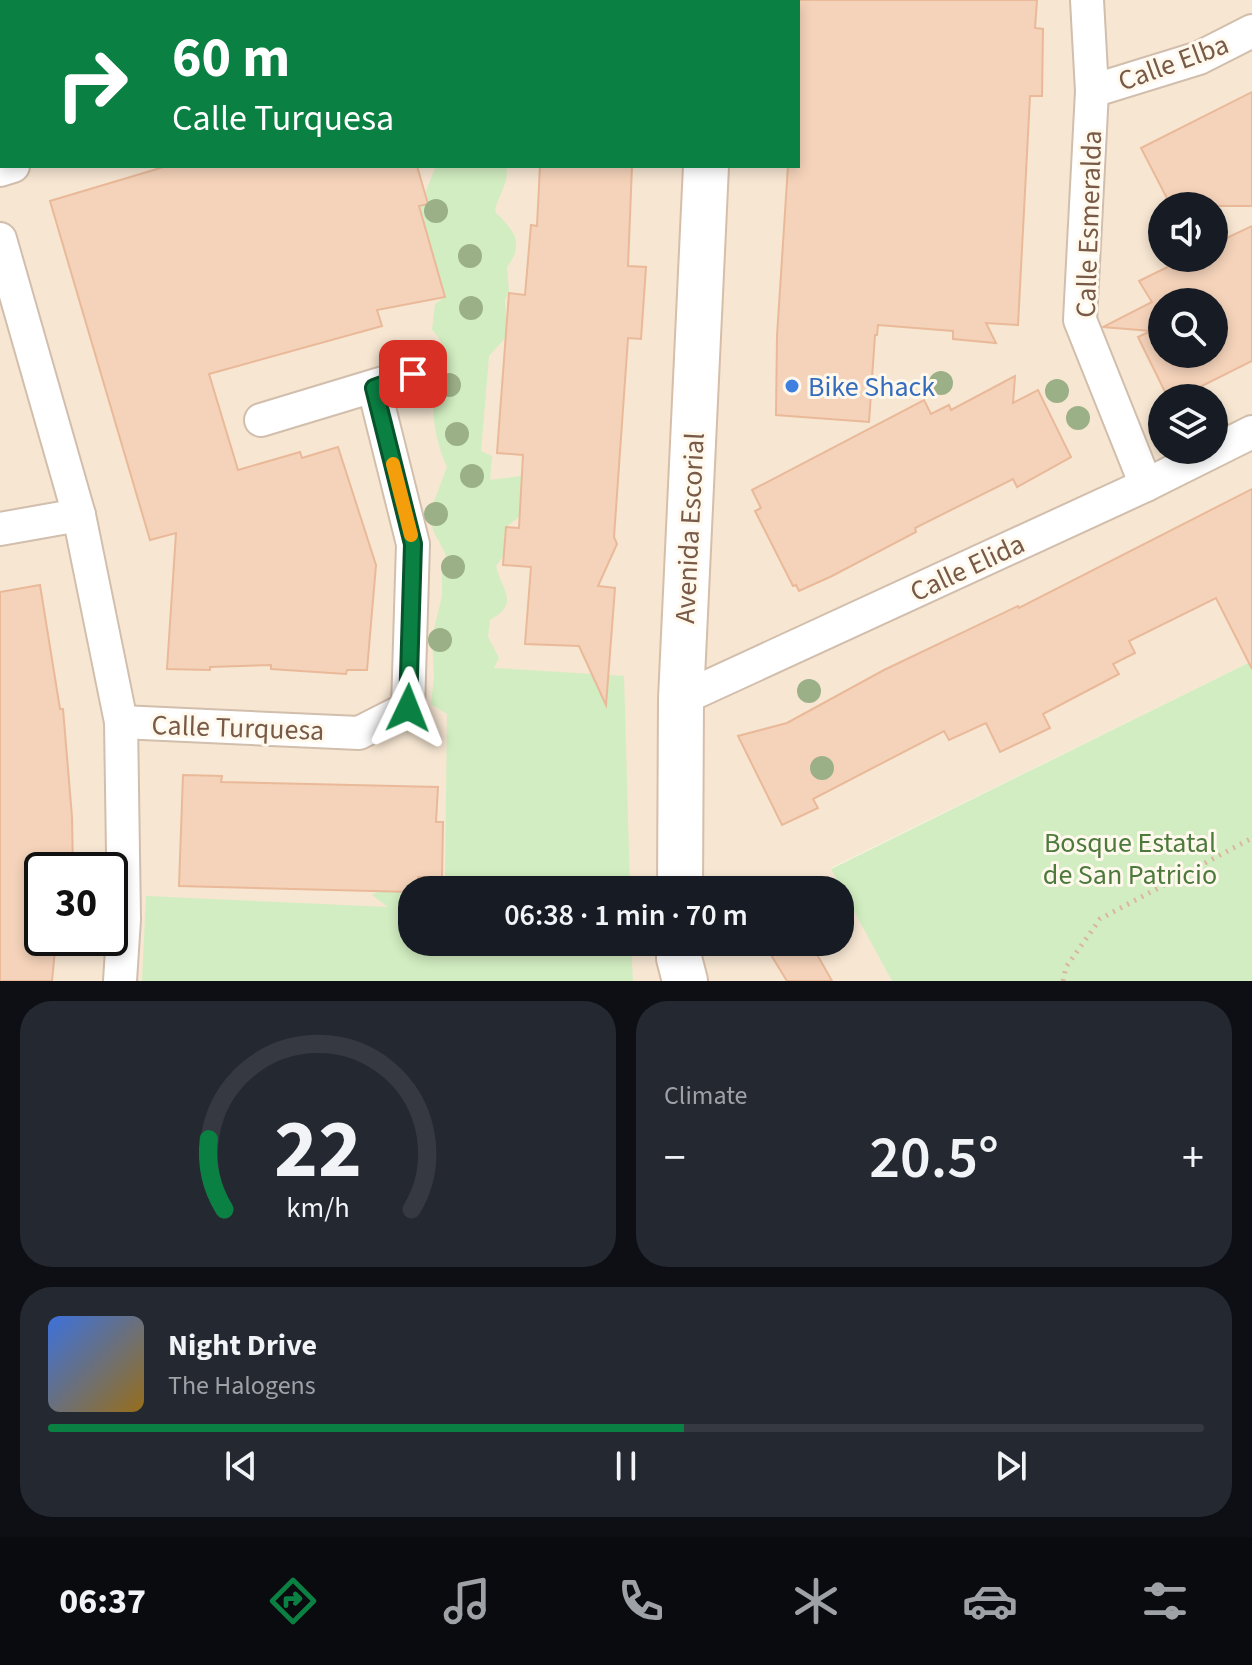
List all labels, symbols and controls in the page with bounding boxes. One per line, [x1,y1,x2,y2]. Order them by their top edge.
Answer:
text: 60 m [172,19,290,98]
street label: Calle Elba [1112,24,1234,101]
icon: right [40,32,144,136]
text: Calle Turquesa [172,93,394,144]
street label: Calle Esmeralda [1066,130,1112,318]
map controls [1148,192,1228,464]
button: sound [1148,192,1228,272]
button: search [1148,288,1228,368]
pin [379,340,447,408]
icon: arrive [391,352,435,396]
place label: Bike Shack [808,367,935,407]
marker: Bike Shack [783,377,801,395]
button: layers [1148,384,1228,464]
street label: Avenida Escorial [665,432,715,624]
street label: Calle Elida [904,524,1031,612]
position arrow [366,666,450,750]
street label: Calle Turquesa [151,705,325,751]
park label: Bosque Estatal de San Patricio [1043,823,1217,895]
speed limit sign: 30 [24,852,128,956]
text: 06:38 · 1 min · 70 m [504,894,748,937]
text: Climate [664,1077,748,1114]
text: 22 [274,1091,362,1209]
text: 20.5° [869,1116,999,1201]
text: − [664,1127,686,1190]
text: + [1182,1127,1204,1190]
text: km/h [286,1188,350,1228]
text: Night Drive [168,1324,317,1367]
text: The Halogens [168,1367,316,1404]
icon: previous [219,1444,263,1488]
icon: pause [604,1444,648,1488]
icon: next [989,1444,1033,1488]
icon: directions [265,1573,321,1629]
icon: music [439,1573,495,1629]
icon: phone [613,1573,669,1629]
icon: climate [788,1573,844,1629]
icon: car [962,1573,1018,1629]
icon: filters [1137,1573,1193,1629]
text: 06:37 [59,1576,146,1627]

